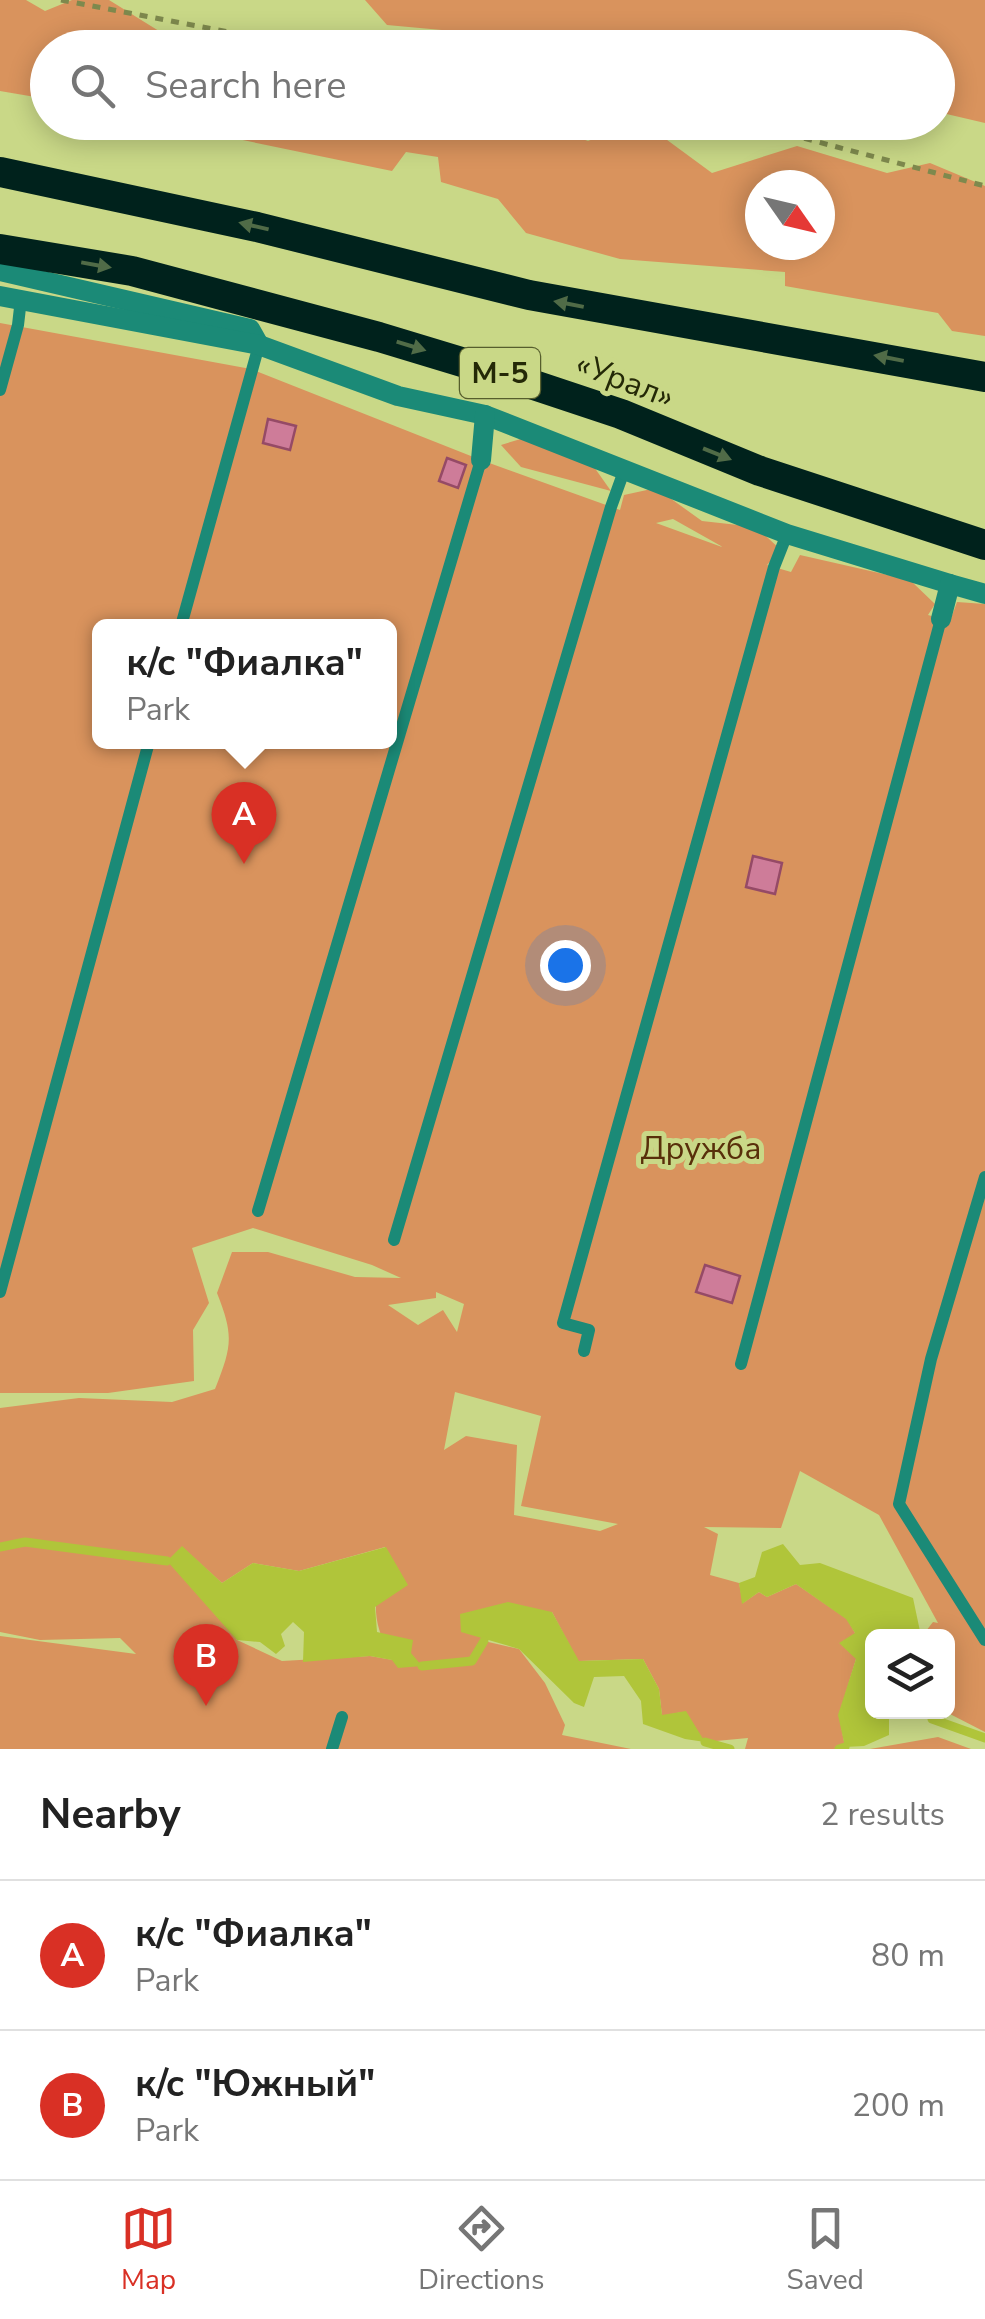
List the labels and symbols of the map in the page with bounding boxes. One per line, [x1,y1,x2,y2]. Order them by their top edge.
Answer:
north arrow [745,170,835,260]
one-way arrow [238,218,269,233]
one-way arrow [81,258,112,273]
one-way arrow [553,295,584,311]
one-way arrow [396,339,426,354]
street label: «Урал» [570,342,680,419]
road number: М-5 [460,348,540,398]
one-way arrow [873,350,905,365]
one-way arrow [702,446,732,462]
pin: A [212,782,276,864]
your location [540,940,591,991]
park label: Дружба [641,1127,761,1170]
pin: B [174,1624,238,1706]

